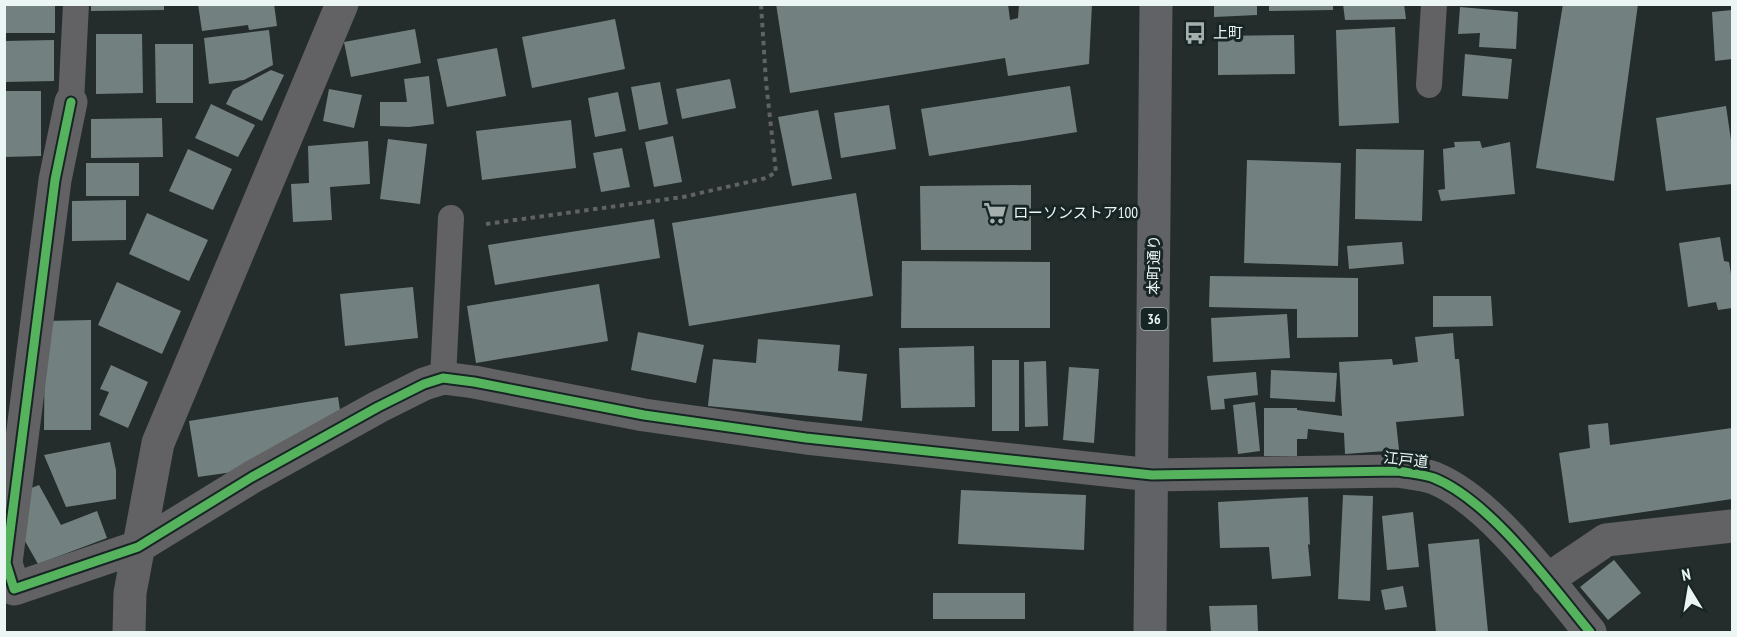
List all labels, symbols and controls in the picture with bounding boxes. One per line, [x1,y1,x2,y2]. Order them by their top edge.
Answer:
bus stop icon: 上町 [1182,20,1208,46]
place label: 上町 [1213,23,1243,42]
supermarket icon: ローソンストア100 [982,200,1008,226]
place label: ローソンストア100 [1013,203,1138,222]
street label: 本町通り [1143,235,1164,295]
road number: 36 [1140,308,1168,330]
street label: 江戸道 [1383,448,1429,471]
north arrow [1659,559,1719,619]
text: N [1680,564,1692,585]

